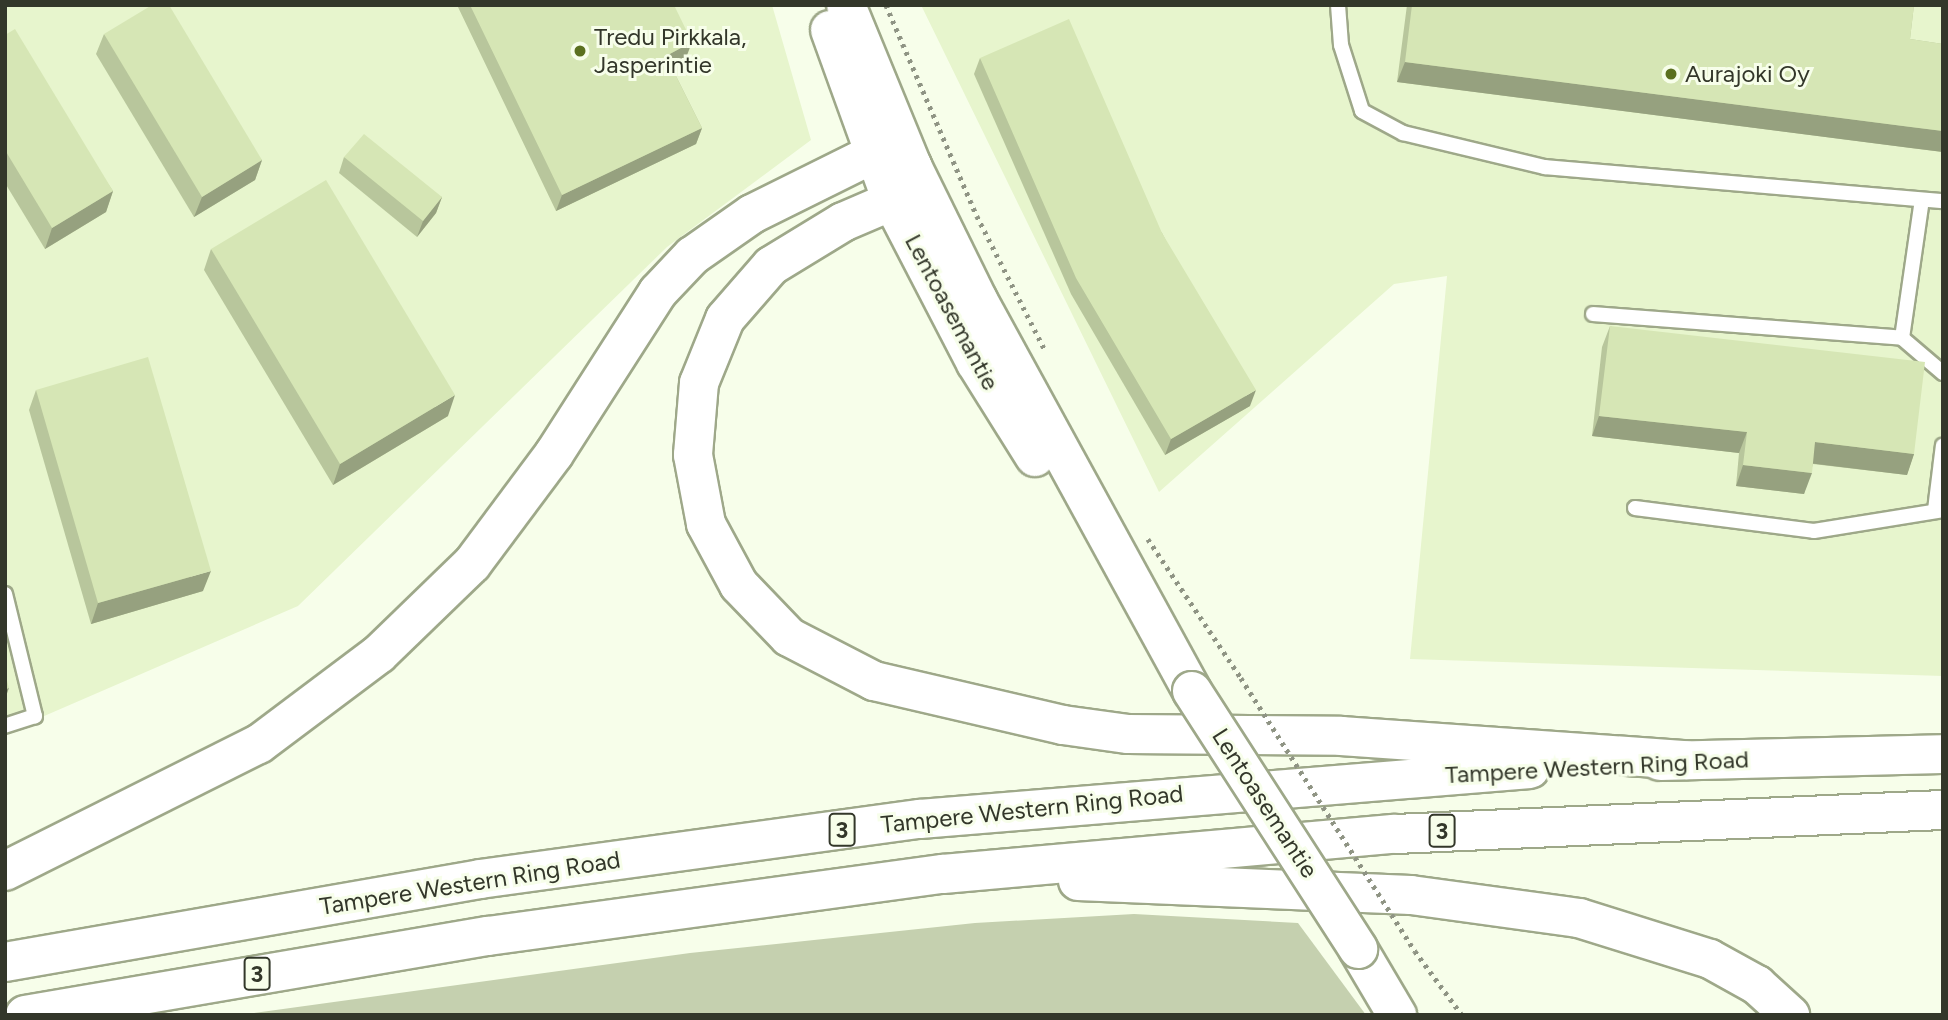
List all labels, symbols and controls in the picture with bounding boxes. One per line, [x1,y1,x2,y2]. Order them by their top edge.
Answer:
place label: Tredu Pirkkala, Jasperintie [594,23,747,79]
marker: Tredu Pirkkala, Jasperintie [572,43,588,59]
place label: Aurajoki Oy [1685,60,1810,88]
marker: Aurajoki Oy [1663,66,1679,82]
street label: Lentoasemantie [899,229,1005,395]
street label: Lentoasemantie [1206,723,1324,883]
street label: Tampere Western Ring Road [1444,745,1750,789]
street label: Tampere Western Ring Road [879,779,1185,839]
road number: 3 [828,810,856,850]
road number: 3 [1428,811,1456,850]
street label: Tampere Western Ring Road [318,845,622,921]
road number: 3 [243,954,271,993]

